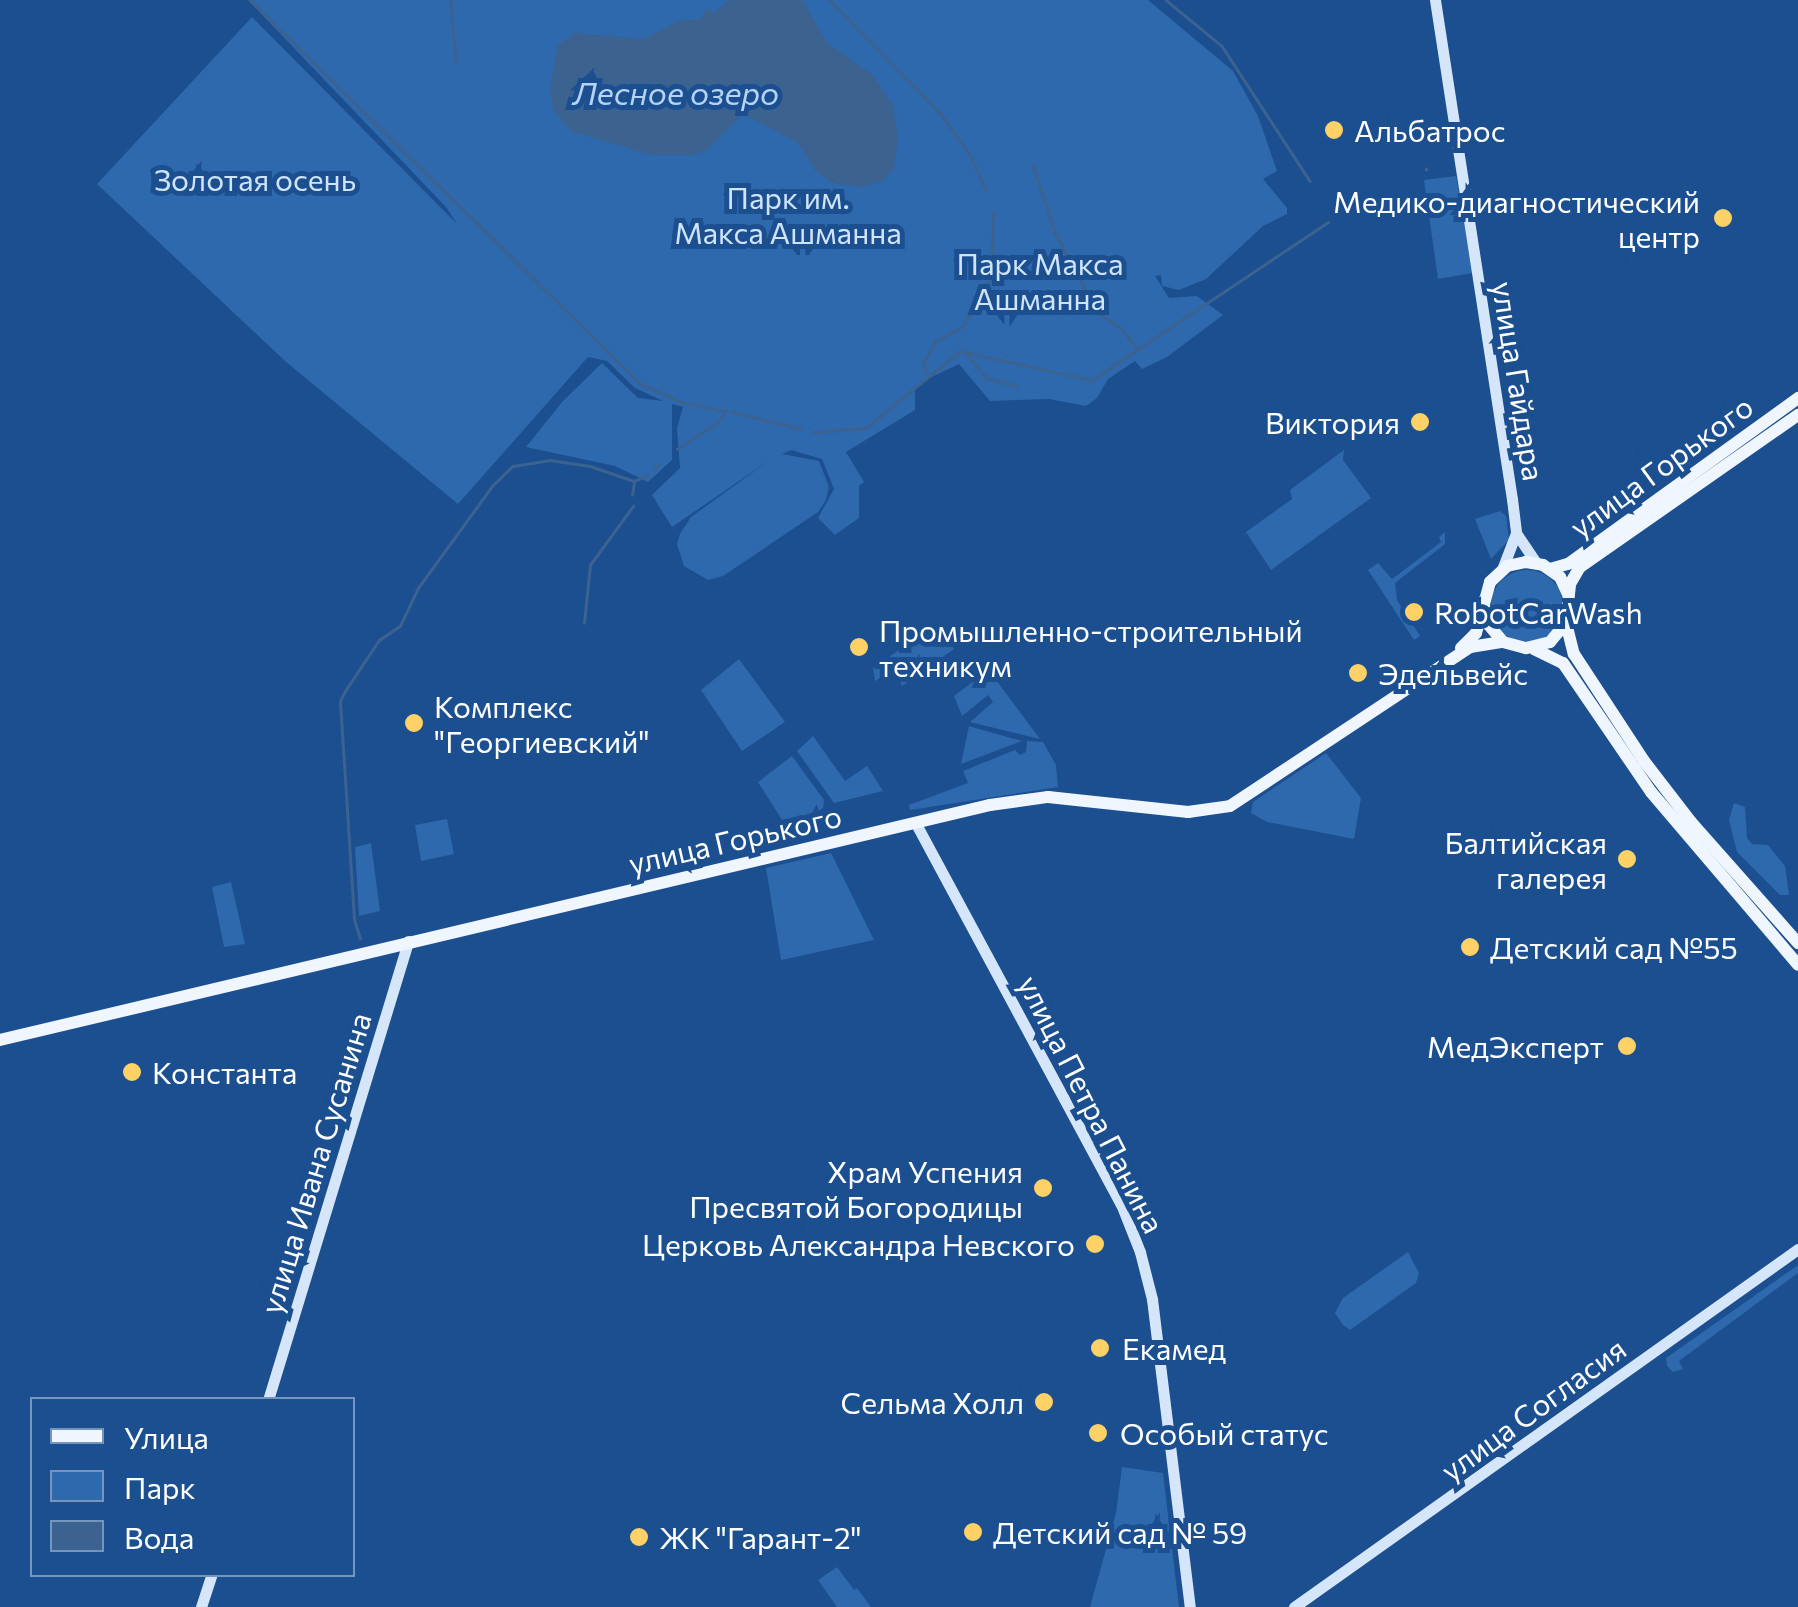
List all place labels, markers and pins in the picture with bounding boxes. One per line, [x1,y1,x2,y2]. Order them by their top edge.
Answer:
place label: Альбатрос [1354,112,1506,148]
marker: Альбатрос [1323,119,1345,141]
place label: Медико-диагностический центр [1333,183,1700,254]
marker: Медико-диагностический центр [1710,205,1736,231]
place label: Виктория [1265,404,1400,440]
marker: Виктория [1409,411,1431,433]
place label: RobotCarWash [1434,594,1643,630]
marker: RobotCarWash [1403,601,1425,623]
place label: Промышленно-строительный техникум [879,612,1303,682]
marker: Промышленно-строительный техникум [848,636,870,658]
place label: Эдельвейс [1378,655,1528,691]
marker: Эдельвейс [1347,662,1369,684]
place label: Комплекс "Георгиевский" [434,688,650,758]
marker: Комплекс "Георгиевский" [403,712,425,734]
place label: Балтийская галерея [1445,824,1607,894]
marker: Балтийская галерея [1616,848,1638,870]
place label: Детский сад №55 [1490,929,1738,965]
marker: Детский сад №55 [1459,936,1481,958]
place label: МедЭксперт [1427,1028,1604,1064]
marker: МедЭксперт [1614,1033,1640,1059]
place label: Константа [152,1054,297,1090]
marker: Константа [121,1061,143,1083]
place label: Храм Успения Пресвятой Богородицы [689,1153,1023,1224]
marker: Храм Успения Пресвятой Богородицы [1032,1177,1054,1199]
place label: Церковь Александра Невского [642,1226,1075,1262]
marker: Церковь Александра Невского [1084,1233,1106,1255]
place label: Екамед [1122,1330,1226,1366]
marker: Екамед [1087,1335,1113,1361]
place label: Сельма Холл [841,1384,1024,1420]
marker: Сельма Холл [1033,1391,1055,1413]
place label: Особый статус [1120,1415,1329,1451]
marker: Особый статус [1085,1420,1111,1446]
place label: Детский сад № 59 [993,1514,1247,1550]
place label: ЖК "Гарант-2" [659,1519,862,1555]
marker: Детский сад № 59 [962,1521,984,1543]
marker: ЖК "Гарант-2" [628,1526,650,1548]

